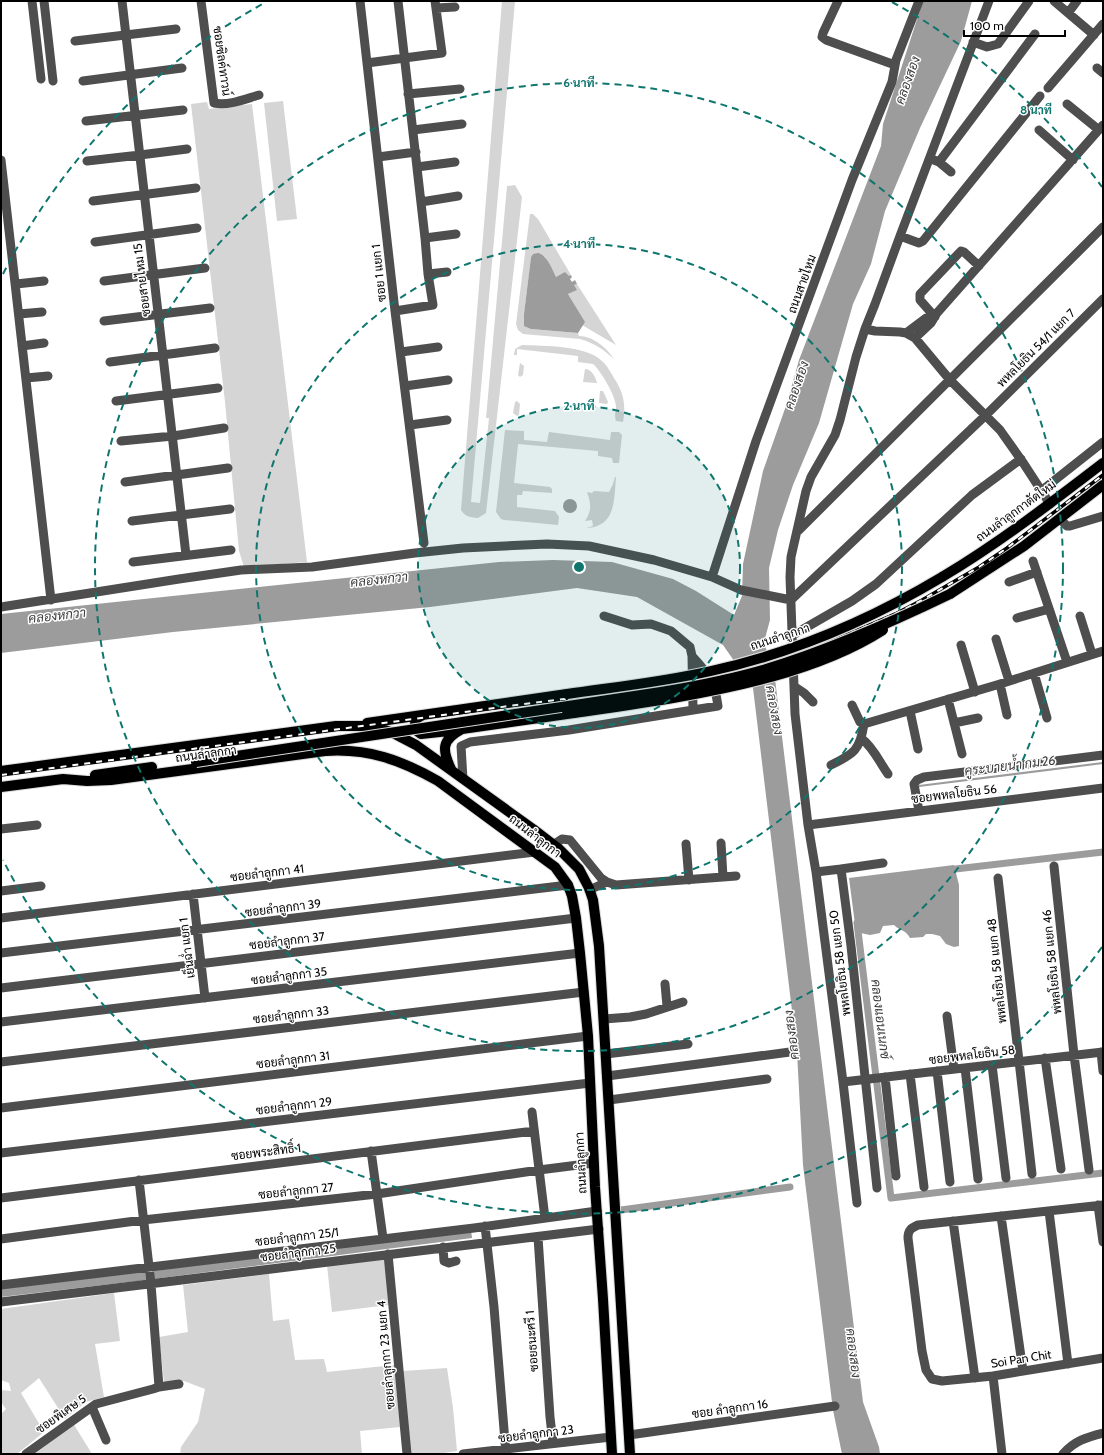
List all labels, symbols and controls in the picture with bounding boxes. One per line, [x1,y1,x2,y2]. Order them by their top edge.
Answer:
scale bar [964,12,1065,38]
text: 100 m [970,18,1004,33]
street label: ซอยซิลค์ทาวน์ [210,25,235,97]
water label: คลองสอง [891,54,923,106]
text: 6 นาที [563,75,595,90]
text: 8 นาที [1020,102,1052,117]
text: 4 นาที [563,236,595,251]
street label: ซอยสายไหม 15 [130,243,153,318]
street label: ซอย 1 แยก 1 [368,243,389,303]
street label: ถนนสายไหม [784,252,819,315]
street label: พหลโยธิน 54/1 แยก 7 [993,305,1078,390]
water label: คลองสอง [780,359,812,411]
text: 2 นาที [563,398,595,413]
street label: ถนนลำลูกกาตัดใหม่ [973,476,1059,546]
centre of rings [572,560,586,574]
water label: คลองหกวา [350,568,408,590]
water label: คลองหกวา [28,604,86,626]
street label: ถนนลำลูกกา [748,620,812,654]
water label: คลองสอง [763,684,787,736]
street label: ถนนลำลูกกา [174,742,238,766]
water label: คูระบายน้ำ กม.26 [963,747,1057,781]
street label: ซอยพหลโยธิน 56 [910,781,998,806]
street label: ถนนลำลูกกา [506,811,564,861]
street label: ซอยลำลูกกา 41 [229,861,305,885]
street label: ซอยลำลูกกา 39 [244,895,322,921]
street label: พหลโยธิน 58 แยก 50 [826,909,853,1017]
street label: พหลโยธิน 58 แยก 46 [1039,909,1064,1015]
street label: เย็นฉ่ำ แยก 1 [173,917,198,979]
street label: พหลโยธิน 58 แยก 48 [984,918,1009,1024]
street label: ซอยลำลูกกา 37 [248,928,326,954]
street label: ซอยลำลูกกา 35 [250,963,328,989]
water label: คลองแอนเนกซ์ [868,978,895,1062]
street label: ซอยลำลูกกา 33 [252,1002,330,1028]
water label: คลองสอง [780,1009,802,1061]
street label: ซอยพหลโยธิน 58 [928,1042,1016,1067]
street label: ซอยลำลูกกา 31 [255,1048,331,1072]
street label: ซอยลำลูกกา 29 [255,1093,333,1119]
street label: ถนนลำลูกกา [571,1132,591,1194]
street label: ซอยพระสิทธิ์ 1 [230,1136,302,1163]
street label: ซอยลำลูกกา 27 [258,1179,334,1203]
street label: ซอยลำลูกกา 25/1 [254,1224,340,1250]
street label: ซอยลำลูกกา 25 [259,1240,337,1266]
street label: ซอยลำลูกกา 23 แยก 4 [373,1300,399,1410]
street label: ซอยธนะศรี 1 [522,1310,541,1372]
water label: คลองสอง [843,1327,865,1379]
street label: Soi Pan Chit [990,1346,1052,1371]
street label: ซอยพิเศษ 5 [33,1391,89,1436]
street label: ซอย ลำลูกกา 16 [691,1396,769,1422]
street label: ซอยลำลูกกา 23 [497,1421,575,1447]

